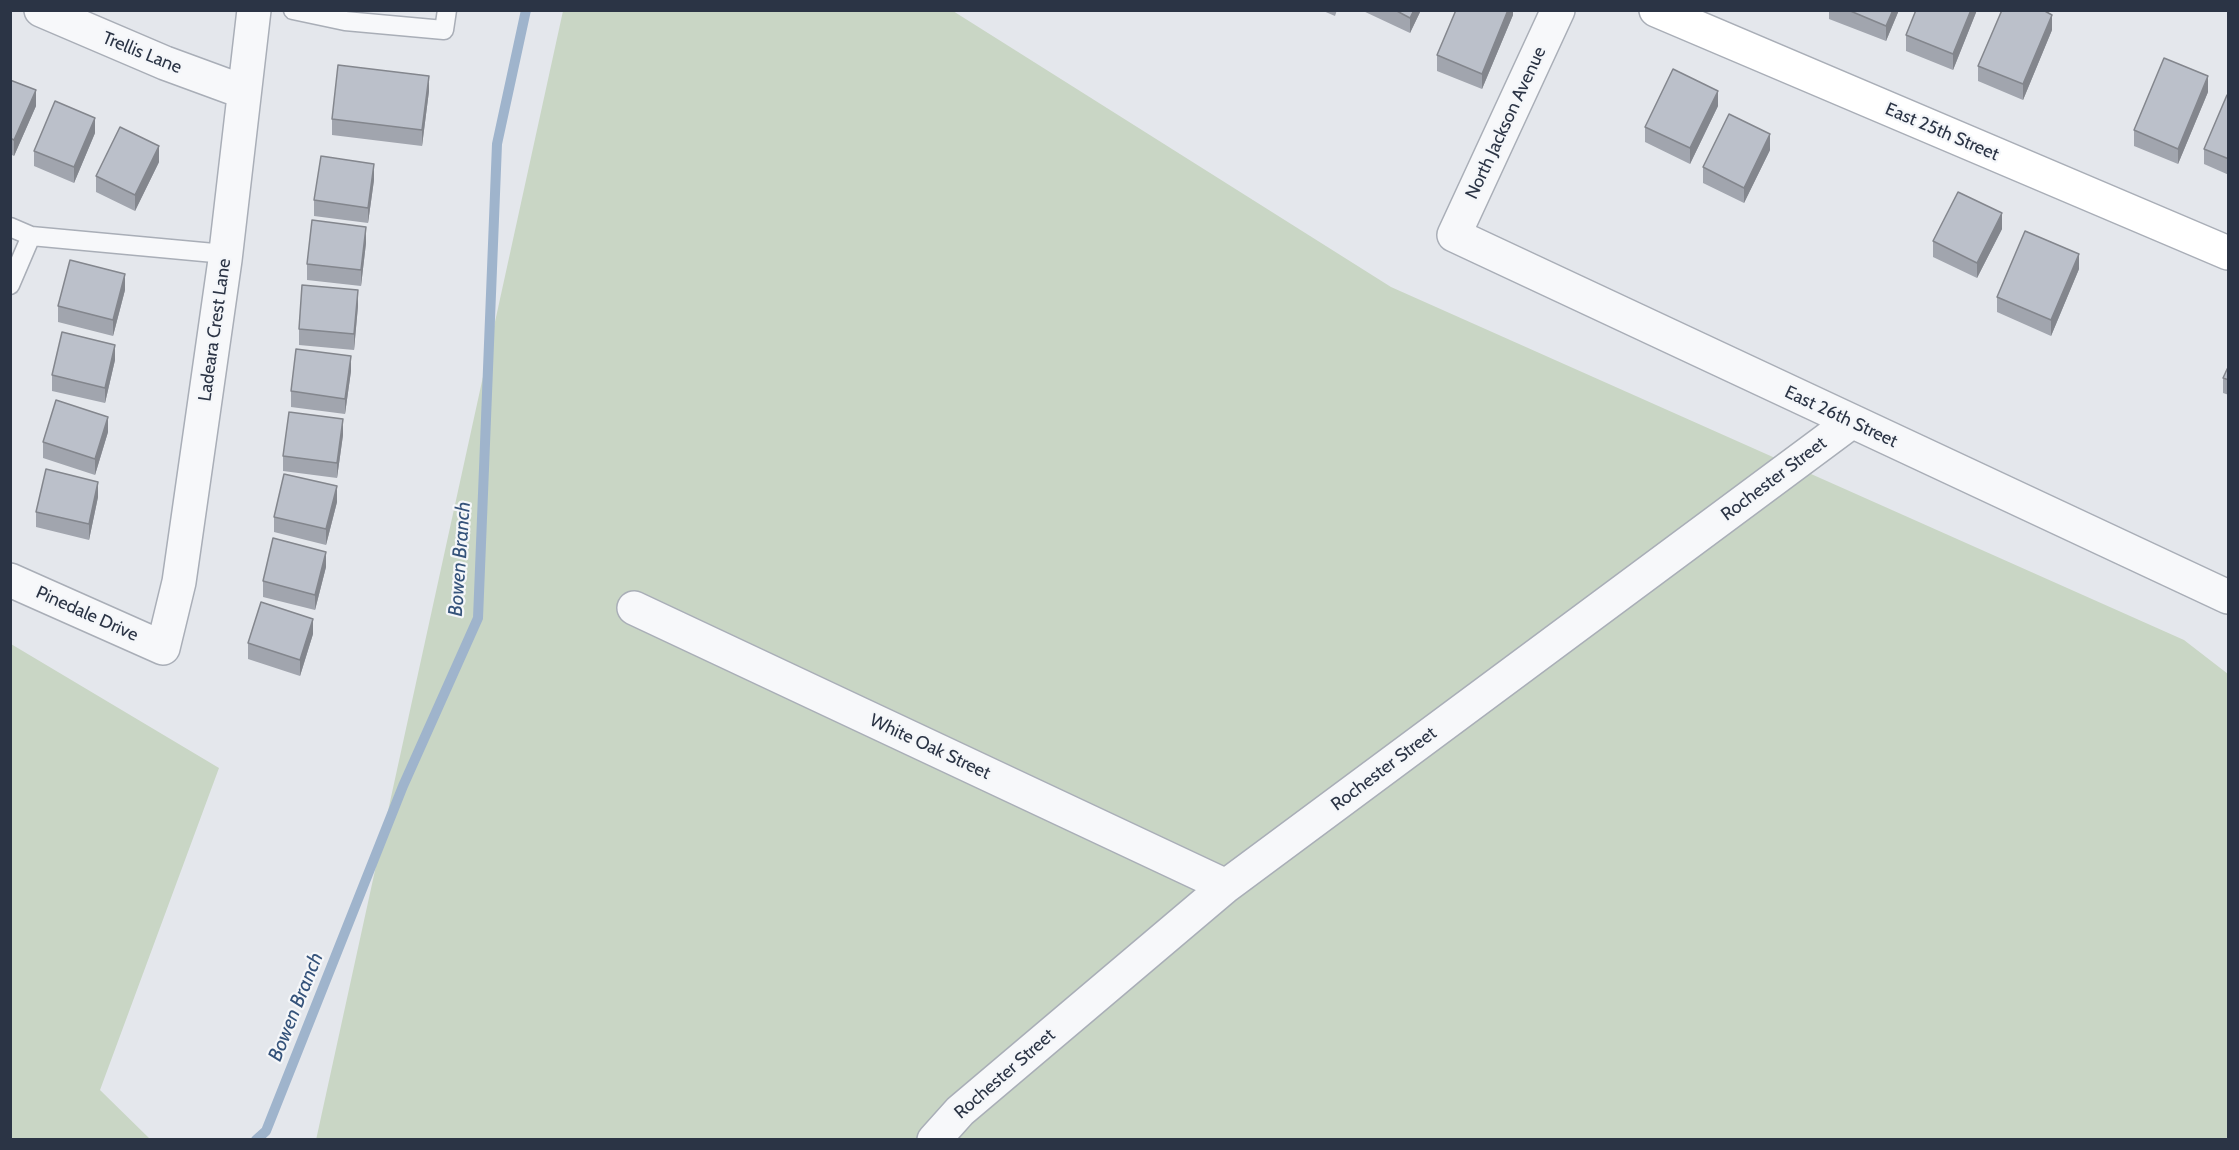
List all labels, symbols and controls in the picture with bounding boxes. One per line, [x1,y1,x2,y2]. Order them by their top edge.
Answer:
street label: Trellis Lane [99,27,185,79]
street label: North Jackson Avenue [1461,43,1551,203]
street label: East 25th Street [1882,98,2002,166]
street label: Ladeara Crest Lane [194,257,236,403]
street label: East 26th Street [1781,381,1901,453]
street label: Rochester Street [1717,432,1831,526]
water label: Bowen Branch [444,501,476,617]
street label: Pinedale Drive [32,582,142,646]
street label: White Oak Street [866,710,994,784]
street label: Rochester Street [1327,722,1441,816]
water label: Bowen Branch [263,949,329,1065]
street label: Rochester Street [950,1024,1060,1124]

